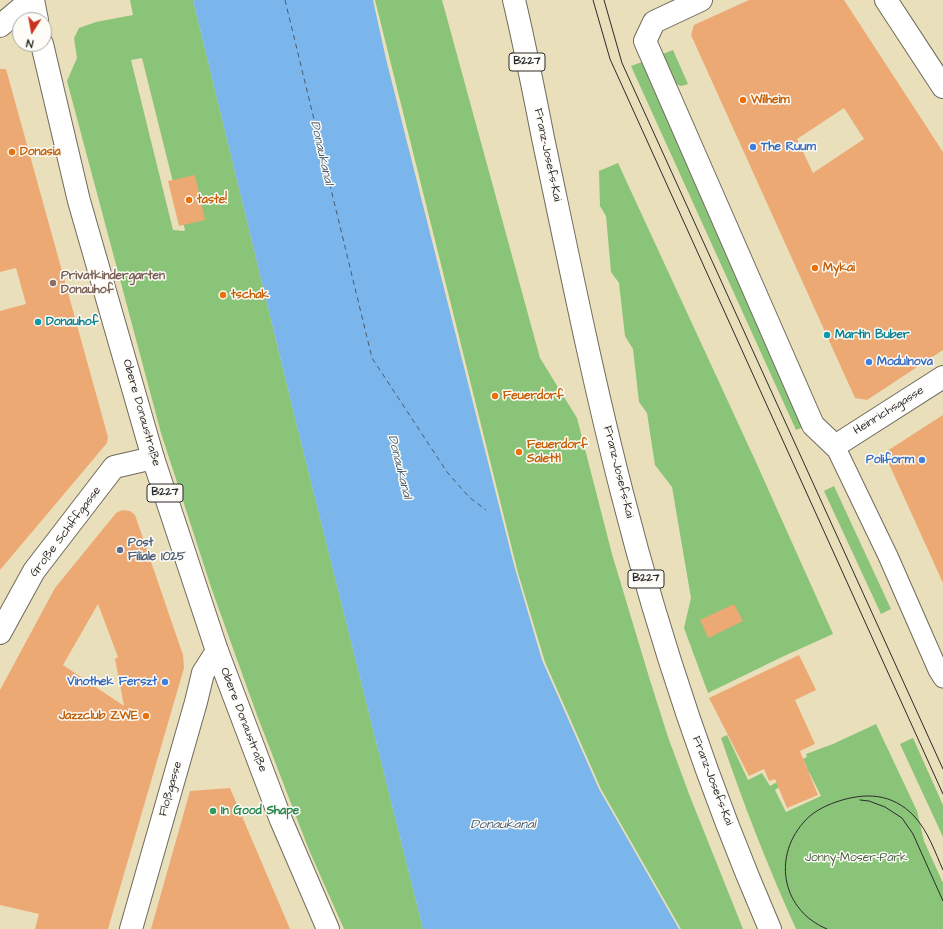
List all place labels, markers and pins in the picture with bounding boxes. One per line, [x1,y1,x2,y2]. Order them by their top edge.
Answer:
place label: Wilheim [751,93,790,107]
marker: Wilheim [738,95,748,105]
place label: The Ruum [761,140,816,154]
marker: The Ruum [748,142,758,152]
place label: Donasia [20,145,61,159]
marker: Donasia [7,147,17,157]
place label: taste! [197,193,227,207]
marker: taste! [184,195,194,205]
place label: Mykai [823,261,855,275]
marker: Mykai [810,263,820,273]
place label: Privatkindergarten Donauhof [61,269,165,297]
marker: Privatkindergarten Donauhof [48,278,58,288]
place label: tschak [231,288,269,302]
marker: tschak [218,290,228,300]
place label: Donauhof [46,315,99,329]
marker: Donauhof [33,317,43,327]
place label: Martin Buber [835,328,910,342]
marker: Martin Buber [822,330,832,340]
place label: Modulnova [877,355,933,369]
marker: Modulnova [864,357,874,367]
place label: Feuerdorf [503,389,564,403]
marker: Feuerdorf [490,391,500,401]
place label: Feuerdorf Salettl [527,438,588,466]
marker: Feuerdorf Salettl [514,447,524,457]
place label: Poliform [866,453,914,467]
marker: Poliform [917,455,927,465]
place label: Post Filiale 1025 [128,536,186,564]
marker: Post Filiale 1025 [115,545,125,555]
place label: Vinothek Ferszt [67,675,157,689]
marker: Vinothek Ferszt [160,677,170,687]
place label: Jazzclub ZWE [59,709,138,723]
marker: Jazzclub ZWE [141,711,151,721]
place label: In Good Shape [221,804,299,818]
marker: In Good Shape [208,806,218,816]

